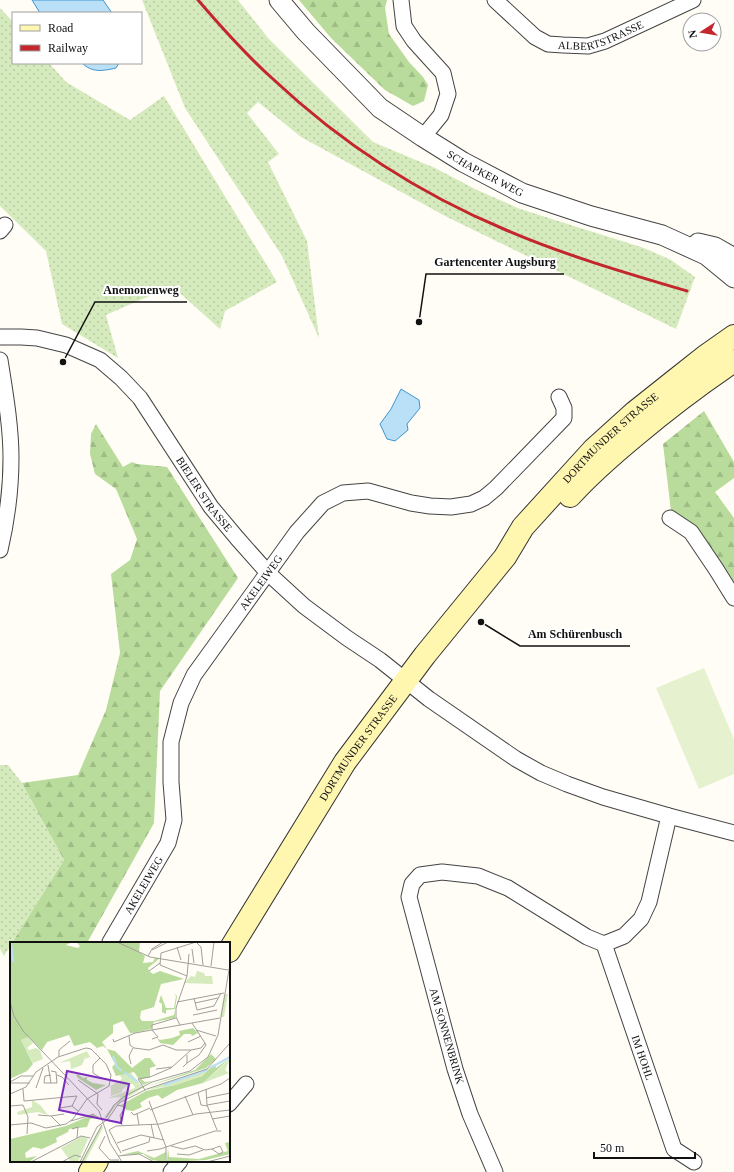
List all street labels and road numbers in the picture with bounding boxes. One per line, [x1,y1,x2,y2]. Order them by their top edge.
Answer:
street label: ALBERTSTRASSE [558,18,646,52]
street label: SCHAPKER WEG [445,148,526,199]
street label: DORTMUNDER STRASSE [560,390,661,485]
street label: BIELER STRASSE [174,455,235,534]
street label: AKELEIWEG [237,552,285,612]
street label: DORTMUNDER STRASSE [317,692,399,803]
street label: AKELEIWEG [122,854,165,916]
street label: AM SONNENBRINK [428,987,466,1085]
street label: IM HOHL [630,1033,656,1082]

